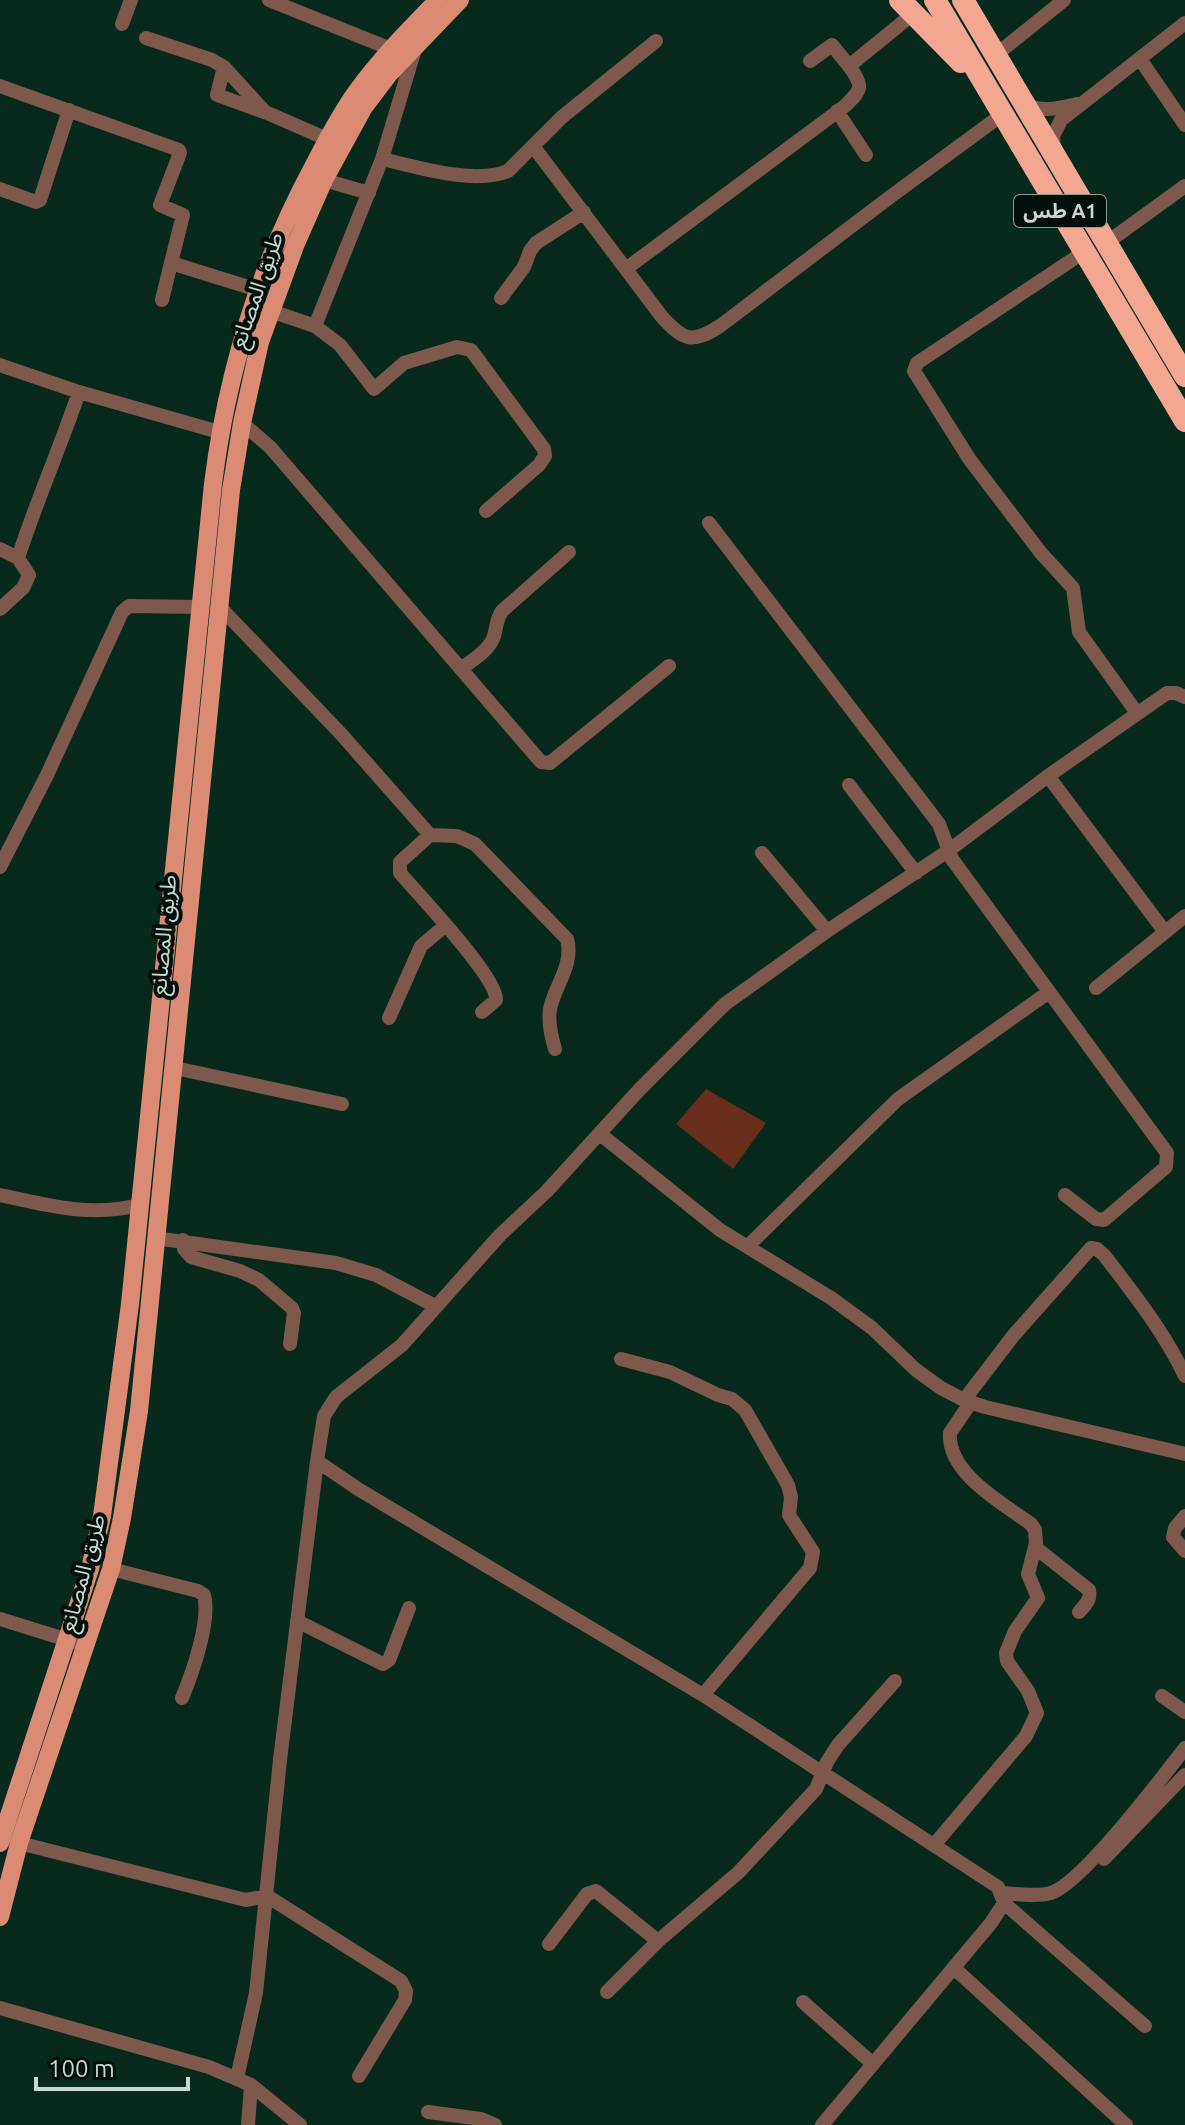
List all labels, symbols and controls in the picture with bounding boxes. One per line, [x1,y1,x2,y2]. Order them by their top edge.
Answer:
road number: طس A1 [1014,195,1106,227]
street label: طريق المصانع [224,229,292,353]
street label: طريق المصانع [145,874,185,997]
street label: طريق المصانع [54,1511,114,1636]
scale bar [36,2041,188,2091]
text: 100 m [48,2055,115,2082]

